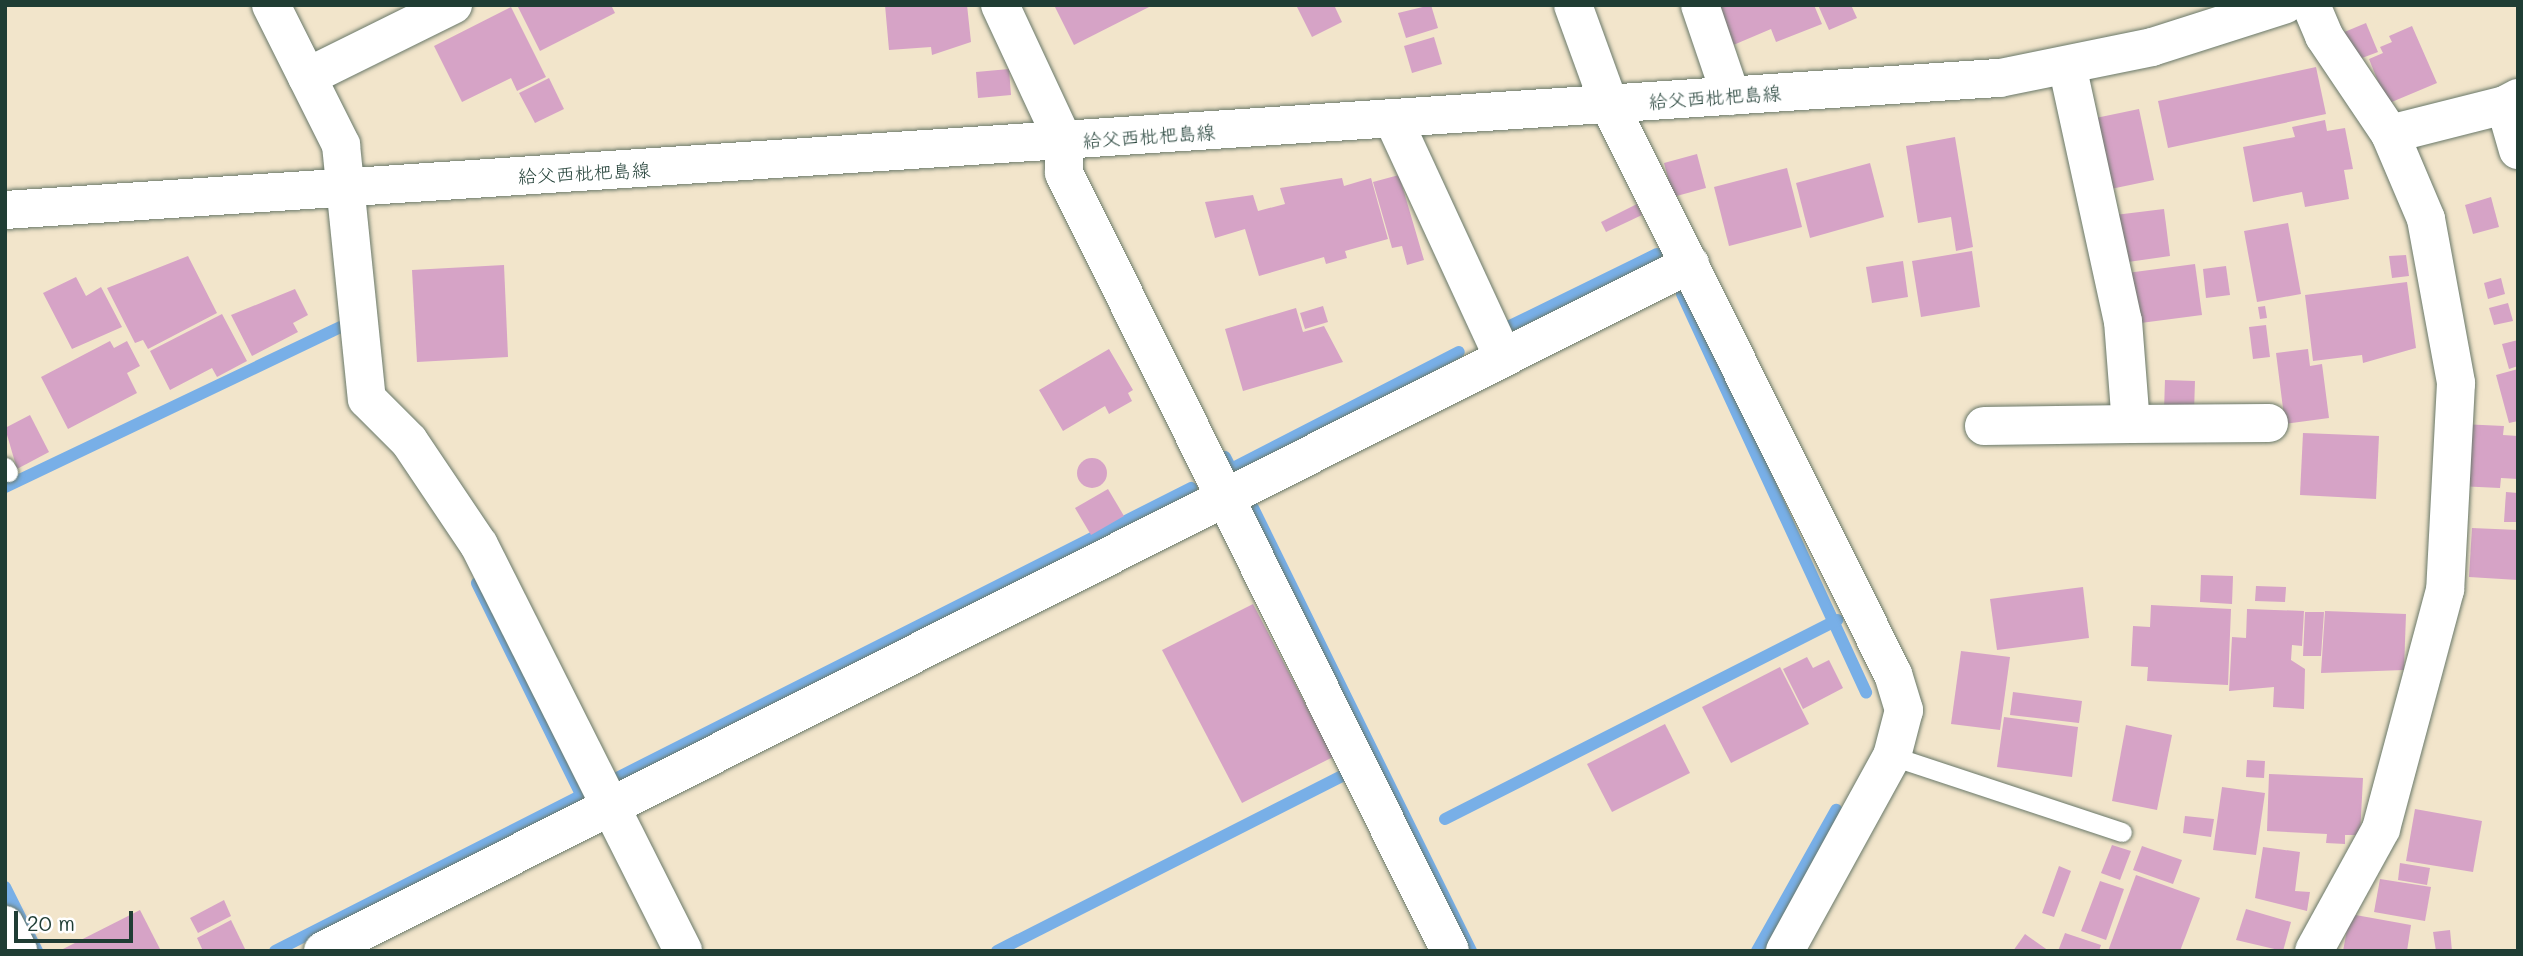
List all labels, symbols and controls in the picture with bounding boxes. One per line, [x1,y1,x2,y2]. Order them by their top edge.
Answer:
street label: 給父西枇杷島線 [1648,81,1782,113]
street label: 給父西枇杷島線 [1082,120,1216,152]
street label: 給父西枇杷島線 [517,158,651,188]
scale bar [18,897,136,941]
text: 20 m [27,909,75,936]

